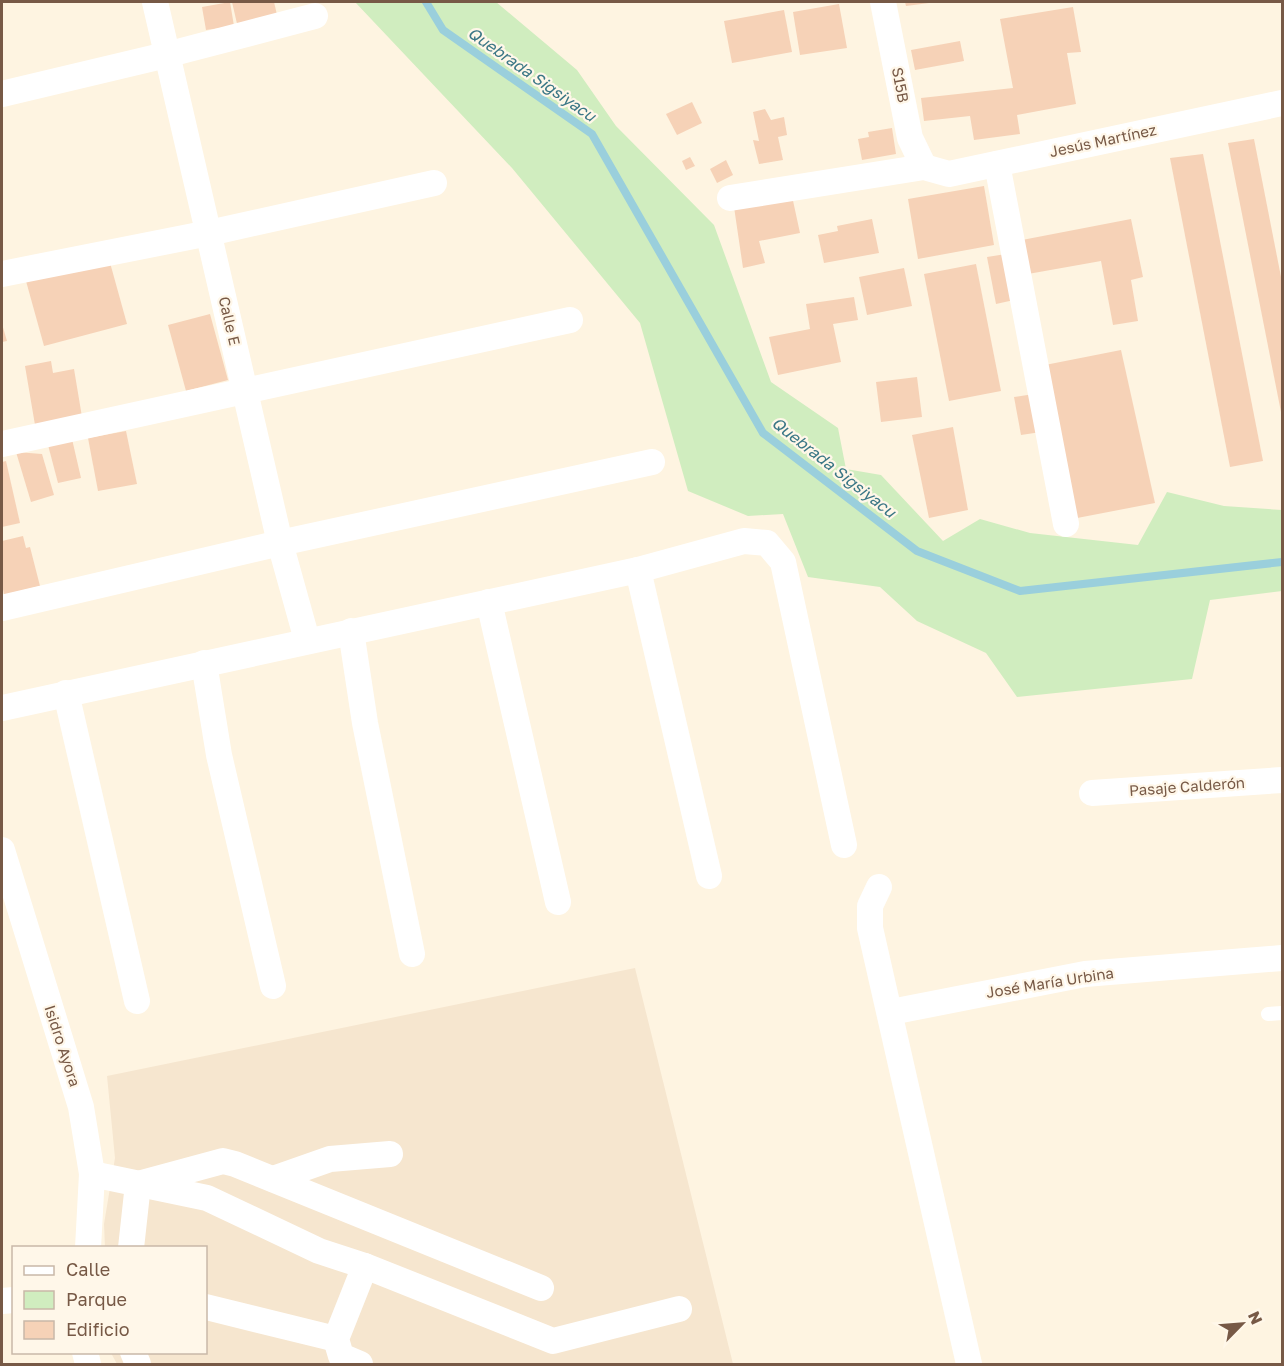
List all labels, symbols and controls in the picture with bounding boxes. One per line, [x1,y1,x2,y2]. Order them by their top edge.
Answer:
water label: Quebrada Sigsiyacu [464,22,601,126]
street label: S15B [889,66,913,104]
street label: Jesús Martínez [1048,120,1158,160]
street label: Calle E [216,295,244,347]
water label: Quebrada Sigsiyacu [768,412,901,522]
street label: Pasaje Calderón [1128,773,1246,799]
street label: José María Urbina [985,963,1115,1001]
street label: Isidro Ayora [41,1003,85,1089]
legend [12,1246,207,1354]
text: Calle [66,1258,110,1280]
text: Parque [66,1288,127,1310]
north arrow [1212,1294,1272,1354]
text: N [1244,1308,1267,1327]
text: Edificio [66,1318,130,1340]

